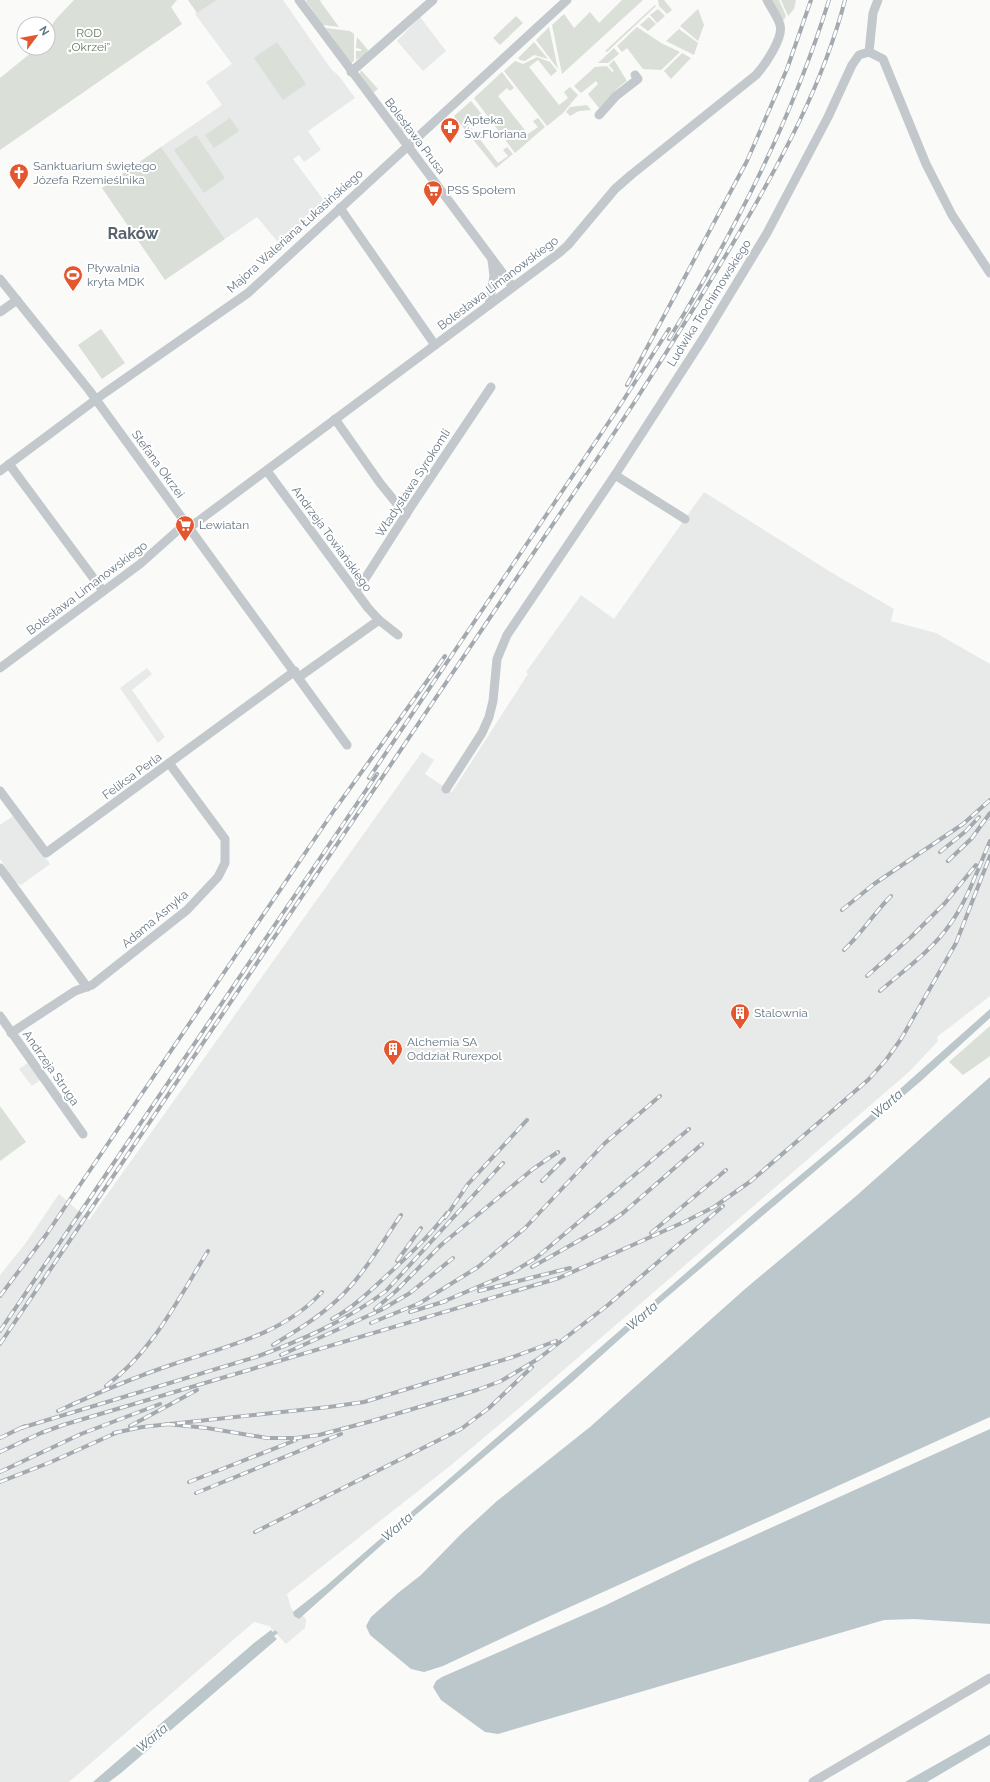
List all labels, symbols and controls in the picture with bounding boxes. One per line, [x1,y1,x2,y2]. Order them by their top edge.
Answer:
north arrow [16,16,56,56]
text: N [36,24,52,38]
park label: ROD „Okrzei” [68,26,111,54]
street label: Bolesława Prusa [382,95,448,177]
place label: Apteka Św.Floriana [464,113,527,141]
pharmacy icon: Apteka Św.Floriana [439,116,461,144]
place label: Sanktuarium świętego Józefa Rzemieślnika [33,159,156,187]
church icon: Sanktuarium świętego Józefa Rzemieślnika [8,162,30,190]
street label: Majora Waleriana Łukasińskiego [224,166,366,296]
supermarket icon: PSS Społem [422,179,444,207]
place label: PSS Społem [447,183,516,197]
district label: Raków [107,224,159,243]
street label: Bolesława Limanowskiego [435,233,561,333]
street label: Ludwika Trochimowskiego [664,237,754,369]
place label: Pływalnia kryta MDK [87,261,145,289]
sports icon: Pływalnia kryta MDK [62,264,84,292]
street label: Władysława Syrokomli [373,426,453,540]
street label: Stefana Okrzei [129,427,187,501]
street label: Andrzeja Towiańskiego [289,484,375,594]
supermarket icon: Lewiatan [174,514,196,542]
place label: Lewiatan [199,518,249,532]
street label: Bolesława Limanowskiego [24,538,150,638]
street label: Feliksa Perla [100,750,164,802]
street label: Adama Asnyka [119,887,191,951]
building icon: Stalownia [729,1002,751,1030]
place label: Stalownia [754,1006,808,1020]
street label: Andrzeja Struga [20,1028,82,1108]
place label: Alchemia SA Oddział Rurexpol [407,1035,502,1063]
building icon: Alchemia SA Oddział Rurexpol [382,1038,404,1066]
water label: Warta [868,1086,906,1122]
water label: Warta [623,1298,661,1334]
water label: Warta [378,1509,416,1545]
water label: Warta [133,1720,171,1755]

